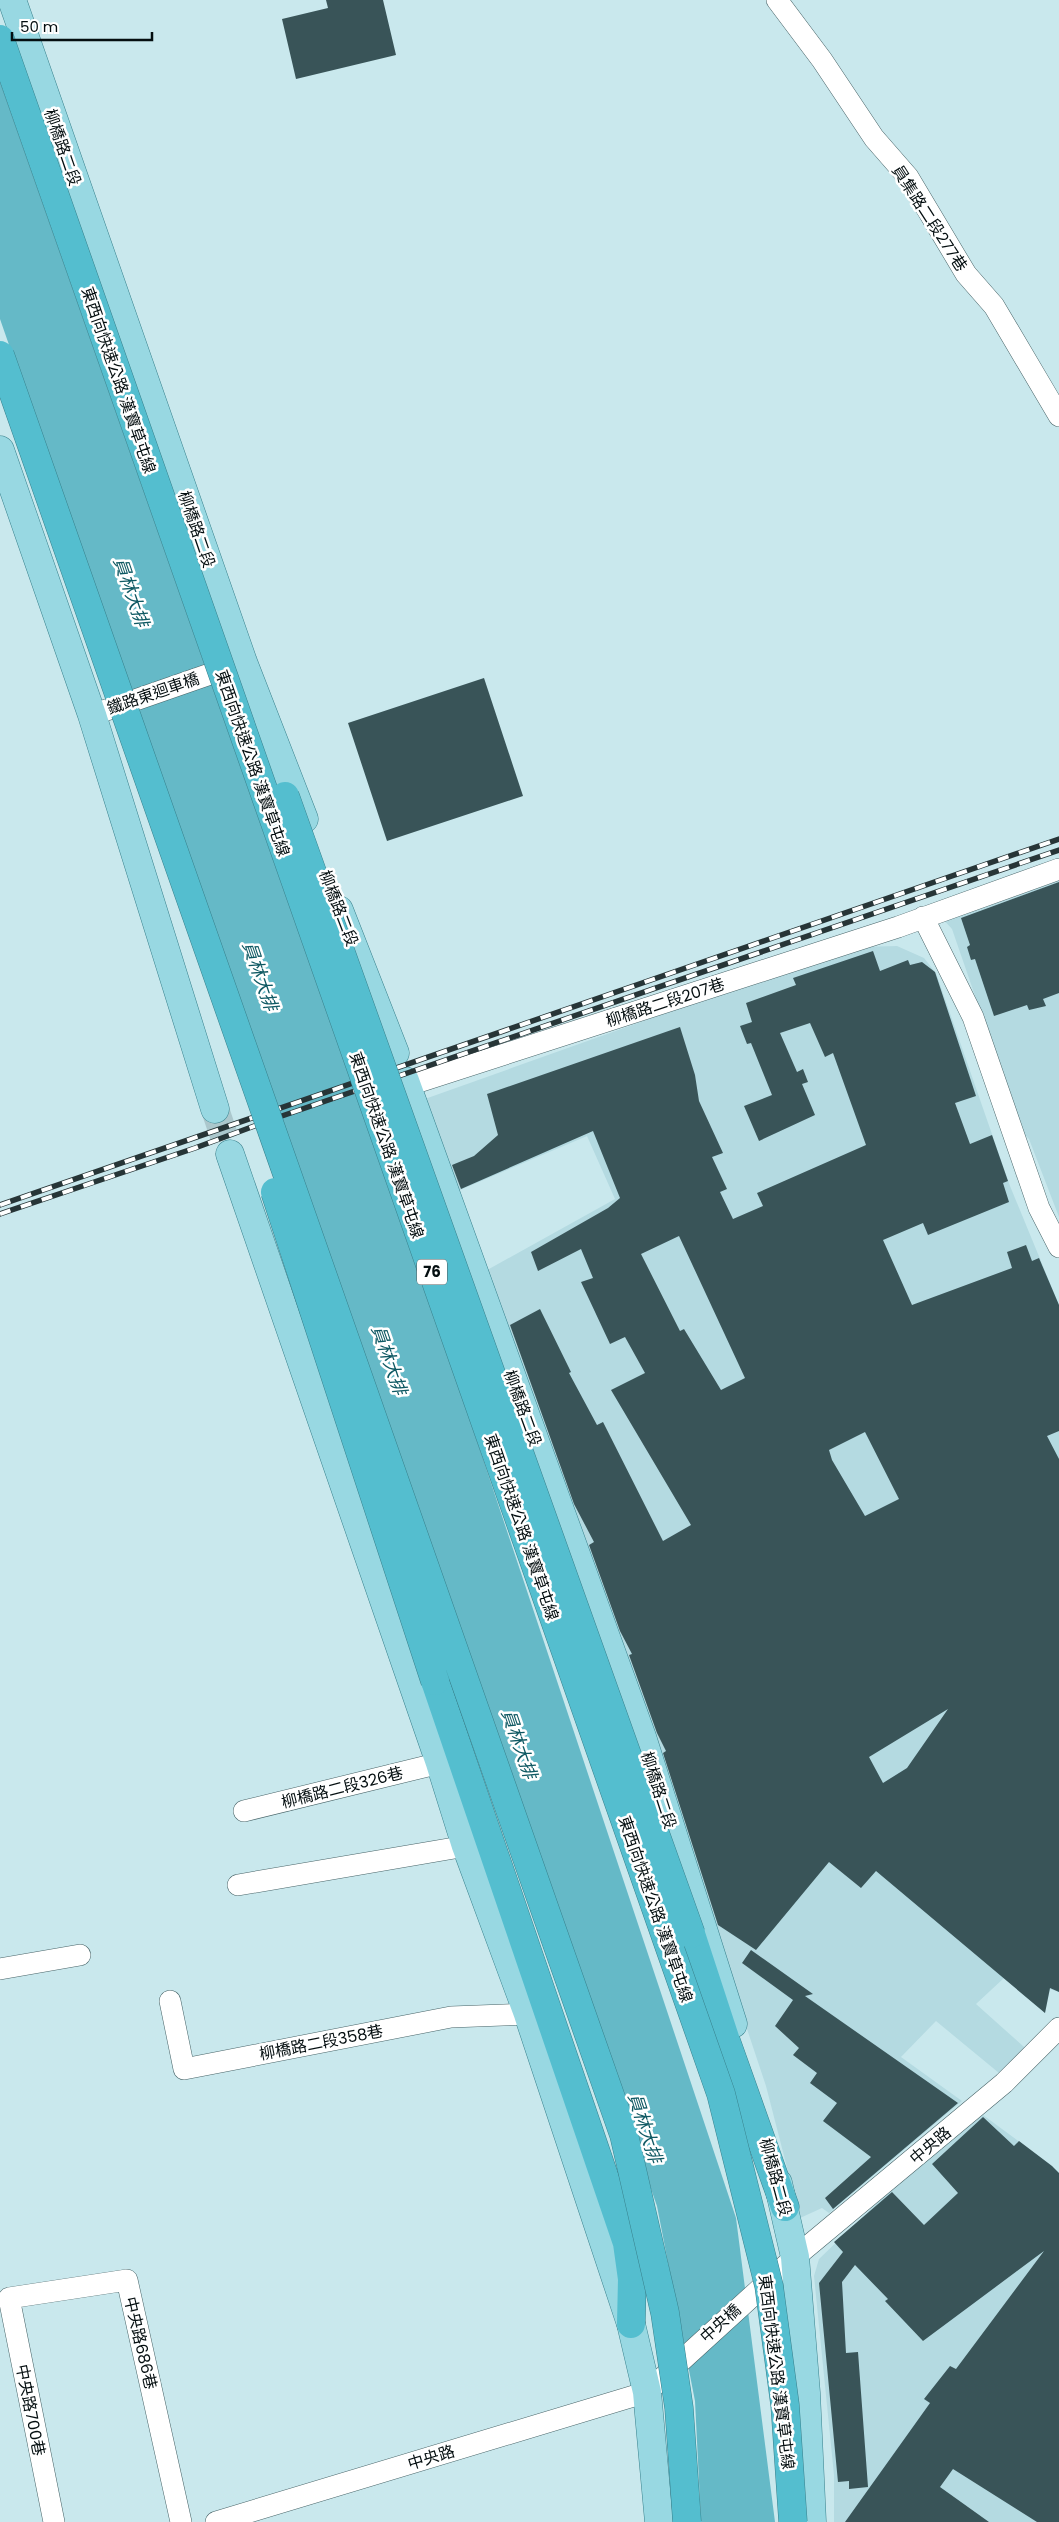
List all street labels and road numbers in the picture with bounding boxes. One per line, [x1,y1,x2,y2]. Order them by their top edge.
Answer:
street label: 柳橋路二段 [39,106,86,189]
street label: 員集路二段277巷 [887,161,973,276]
street label: 東西向快速公路 漢寶草屯線 [76,284,161,477]
street label: 柳橋路二段 [173,488,220,571]
street label: 鐵路東迴車橋 [104,667,202,720]
street label: 東西向快速公路 漢寶草屯線 [210,667,295,860]
street label: 柳橋路二段 [313,867,364,950]
street label: 柳橋路二段207巷 [603,972,728,1033]
street label: 東西向快速公路 漢寶草屯線 [344,1049,429,1242]
road number: 76 [417,1260,447,1284]
street label: 柳橋路二段 [498,1367,547,1450]
street label: 東西向快速公路 漢寶草屯線 [479,1431,564,1624]
street label: 柳橋路二段 [635,1749,682,1832]
street label: 柳橋路二段326巷 [279,1761,405,1814]
street label: 東西向快速公路 漢寶草屯線 [613,1813,698,2006]
street label: 柳橋路二段358巷 [257,2019,385,2066]
street label: 中央路 [905,2121,956,2170]
street label: 柳橋路二段 [754,2136,797,2219]
street label: 東西向快速公路 漢寶草屯線 [753,2273,800,2471]
street label: 中央路686巷 [119,2295,162,2392]
street label: 中央橋 [695,2299,746,2348]
street label: 中央路700巷 [10,2362,51,2458]
street label: 中央路 [405,2439,457,2475]

